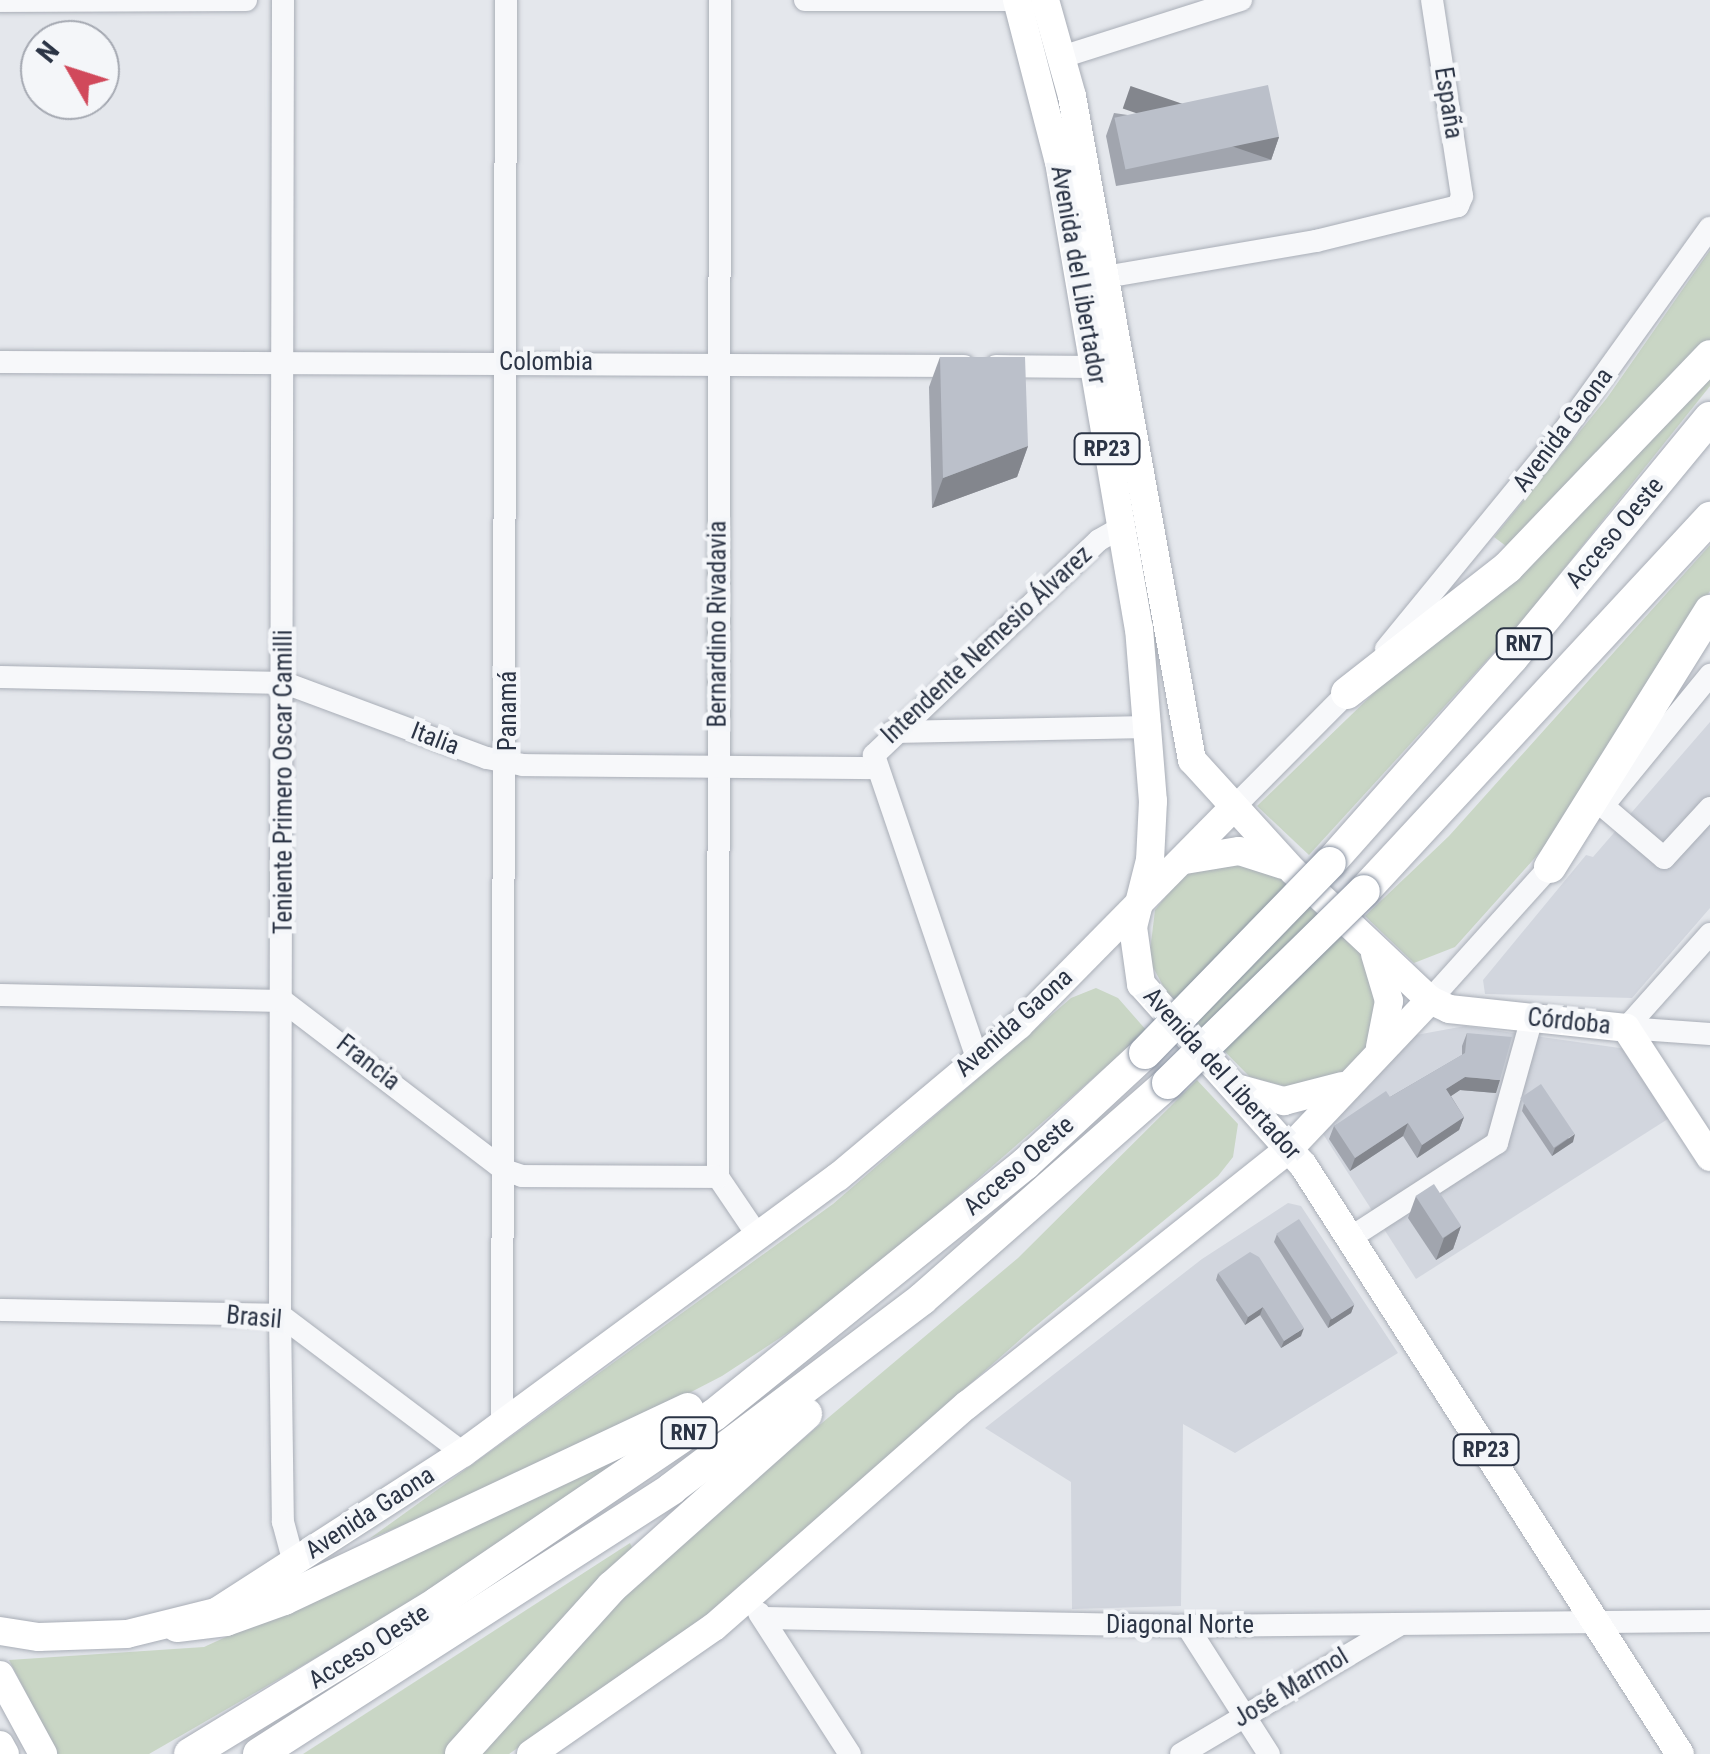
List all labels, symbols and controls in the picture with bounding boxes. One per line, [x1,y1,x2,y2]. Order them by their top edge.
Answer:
north arrow [20,20,120,120]
text: N [30,35,66,69]
street label: España [1428,65,1468,141]
street label: Avenida del Libertador [1044,163,1112,387]
street label: Colombia [499,347,593,377]
street label: Avenida Gaona [1507,362,1619,498]
road number: RP23 [1072,432,1142,466]
street label: Acceso Oeste [1560,471,1670,595]
street label: Bernardino Rivadavia [703,520,733,728]
street label: Intendente Nemesio Álvarez [876,540,1098,750]
road number: RN7 [1494,627,1554,661]
street label: Teniente Primero Oscar Camilli [269,630,299,934]
street label: Panamá [493,671,523,751]
street label: Italia [407,716,463,762]
street label: Avenida Gaona [949,963,1079,1083]
street label: Avenida del Libertador [1137,982,1307,1166]
street label: Córdoba [1526,1003,1612,1041]
street label: Francia [330,1029,406,1097]
street label: Acceso Oeste [958,1110,1080,1222]
street label: Brasil [225,1301,283,1335]
road number: RN7 [659,1416,719,1450]
road number: RP23 [1451,1433,1521,1467]
street label: Avenida Gaona [300,1460,440,1566]
street label: Acceso Oeste [303,1598,435,1696]
street label: Diagonal Norte [1106,1610,1254,1640]
street label: José Marmol [1228,1642,1354,1734]

